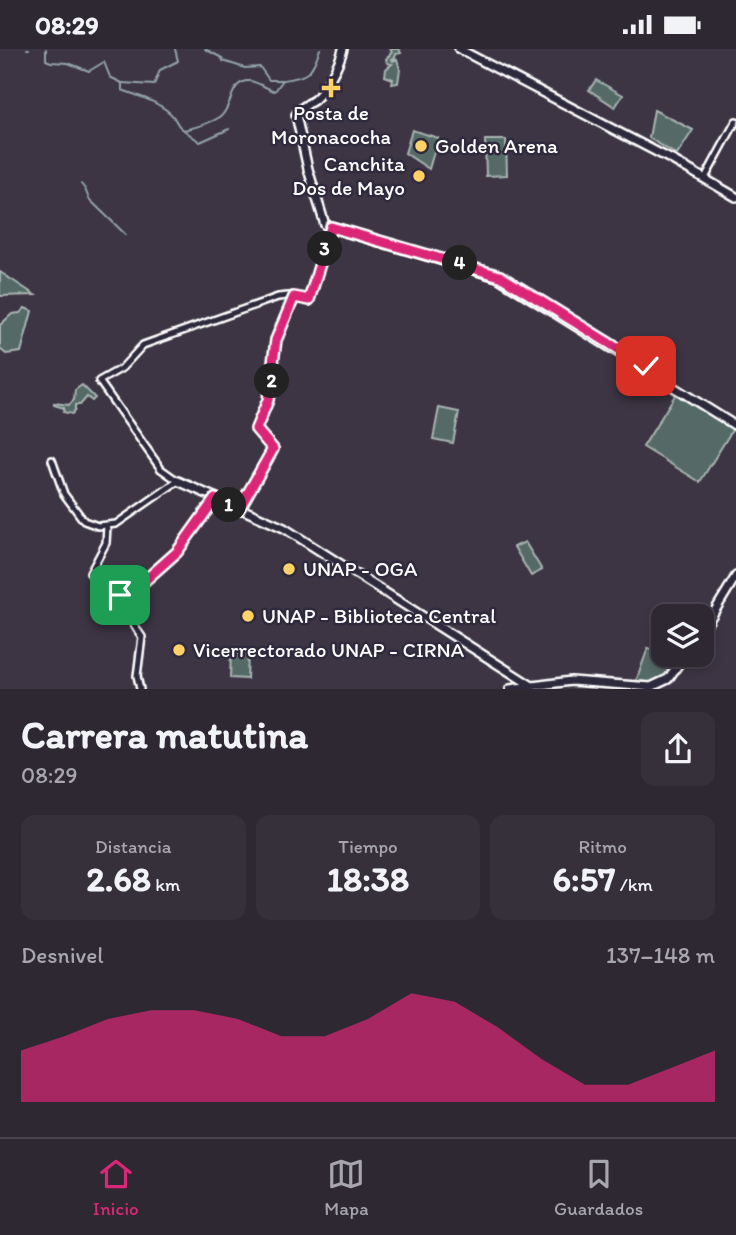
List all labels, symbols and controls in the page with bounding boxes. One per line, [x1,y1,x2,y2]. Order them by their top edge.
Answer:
text: 08:29 [35,9,99,41]
marker: Posta de Moronacocha [321,78,341,98]
place label: Posta de Moronacocha [271,100,391,149]
place label: Golden Arena [435,133,558,158]
marker: Golden Arena [413,138,429,154]
place label: Canchita Dos de Mayo [292,151,405,200]
marker: Canchita Dos de Mayo [411,168,427,184]
pin: 3 [308,231,342,267]
text: 3 [319,237,330,260]
pin: 4 [442,245,477,281]
text: 4 [454,251,465,274]
pin [616,336,676,396]
icon: check [627,347,665,385]
pin: 2 [254,363,290,399]
text: 2 [267,369,277,392]
pin: 1 [212,487,246,523]
text: 1 [224,493,233,516]
place label: UNAP - OGA [303,556,418,581]
marker: UNAP - OGA [281,561,297,577]
pin [90,565,150,625]
icon: arrive [101,576,139,614]
place label: UNAP - Biblioteca Central [262,603,496,628]
map controls [651,604,714,667]
button: layers [651,604,714,667]
marker: UNAP - Biblioteca Central [240,608,256,624]
place label: Vicerrectorado UNAP - CIRNA [193,637,465,662]
marker: Vicerrectorado UNAP - CIRNA [171,642,187,658]
text: Carrera matutina [21,712,308,758]
button: share [641,712,715,786]
text: 08:29 [21,761,78,789]
text: Distancia [95,835,172,858]
text: Tiempo [338,835,398,858]
text: Ritmo [578,835,627,858]
text: 2.68 [86,858,151,900]
text: 18:38 [327,858,409,900]
text: 6:57 [553,858,615,900]
text: km [151,873,180,896]
text: /km [615,873,653,896]
text: Desnivel [21,941,104,969]
text: 137–148 m [606,941,715,969]
tab: Inicio [93,1155,139,1220]
tab: Mapa [324,1155,369,1220]
tab: Guardados [554,1155,643,1220]

